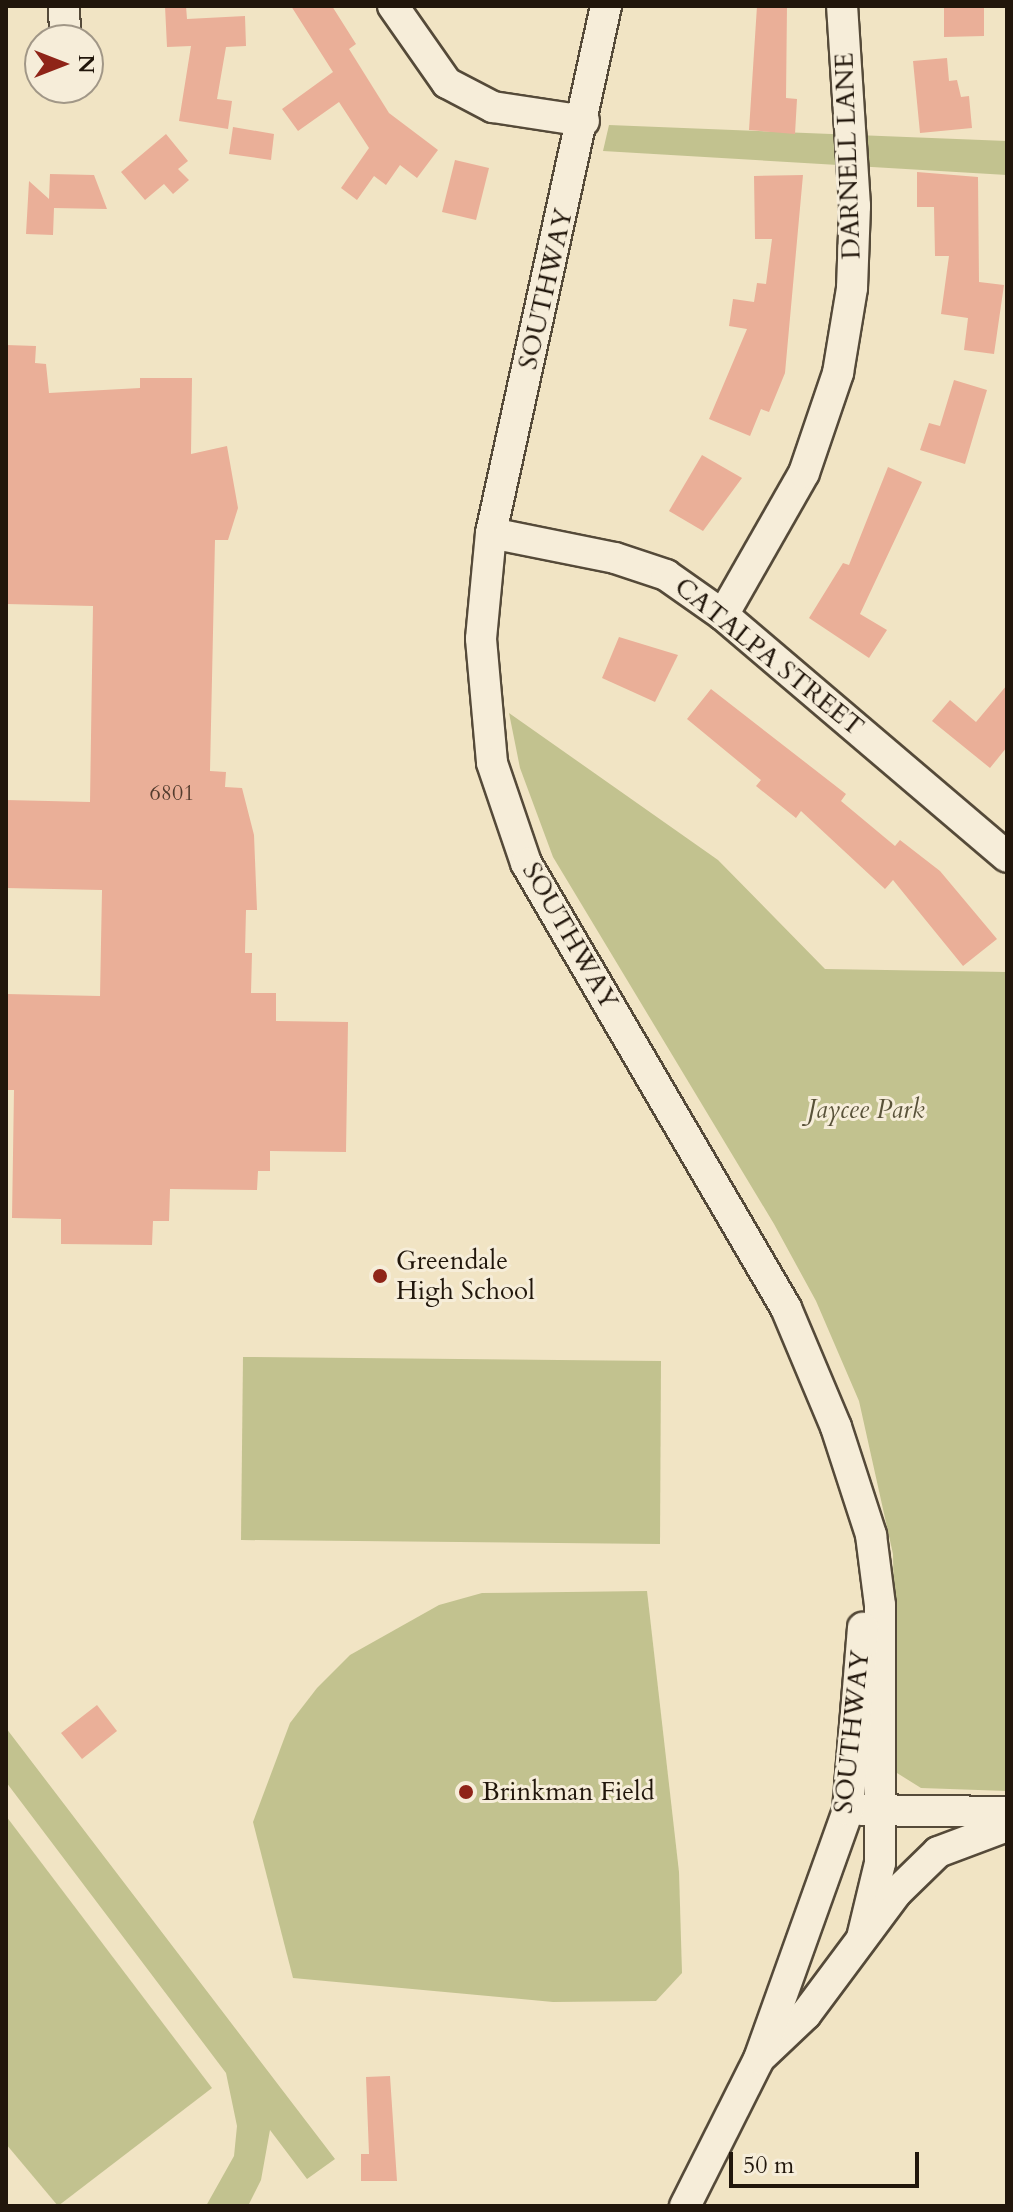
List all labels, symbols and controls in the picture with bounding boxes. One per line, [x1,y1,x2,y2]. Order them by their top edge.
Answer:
north arrow [24,24,104,104]
street label: DARNELL LANE [829,52,867,260]
text: N [71,54,101,74]
street label: SOUTHWAY [512,206,580,372]
street label: CATALPA STREET [668,571,870,743]
house number: 6801 [149,781,195,807]
street label: SOUTHWAY [515,857,625,1015]
park label: Jaycee Park [807,1094,925,1126]
place label: Greendale High School [396,1245,535,1306]
marker: Greendale High School [371,1267,389,1285]
street label: SOUTHWAY [828,1649,876,1815]
place label: Brinkman Field [482,1776,655,1808]
marker: Brinkman Field [457,1783,475,1801]
scale bar [733,2136,923,2186]
text: 50 m [743,2149,794,2182]

